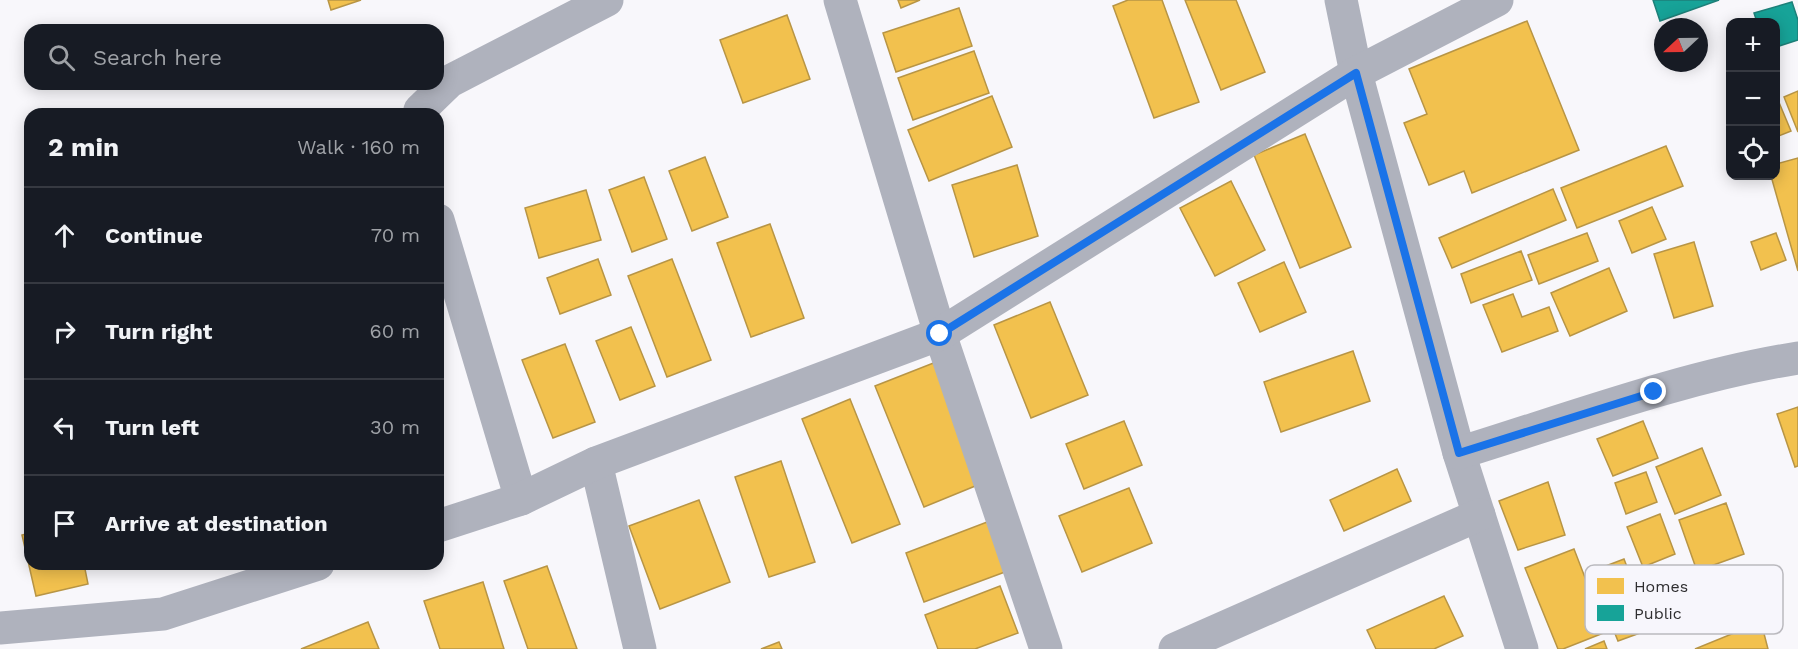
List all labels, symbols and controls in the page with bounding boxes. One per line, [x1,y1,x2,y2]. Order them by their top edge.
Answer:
north arrow [1654,18,1708,72]
map controls [1726,18,1780,180]
button: + [1726,18,1780,72]
search box [24,24,444,90]
icon: search [45,41,78,74]
text: Search here [93,45,222,70]
button: − [1726,72,1780,126]
button: locate [1726,126,1780,180]
text: 2 min [48,132,119,162]
text: Walk · 160 m [297,135,420,159]
icon: ahead [48,219,81,252]
text: Continue [105,223,203,248]
text: 70 m [371,223,420,247]
icon: right [48,315,81,348]
text: Turn right [105,319,212,344]
text: 60 m [370,319,420,343]
route start [926,320,952,346]
route end [1640,378,1666,404]
icon: left [48,411,81,444]
text: Turn left [105,415,199,440]
text: 30 m [370,415,420,439]
icon: arrive [48,507,81,540]
text: Arrive at destination [105,511,328,536]
legend [1585,565,1783,634]
text: Homes [1634,577,1688,596]
text: Public [1634,604,1682,623]

